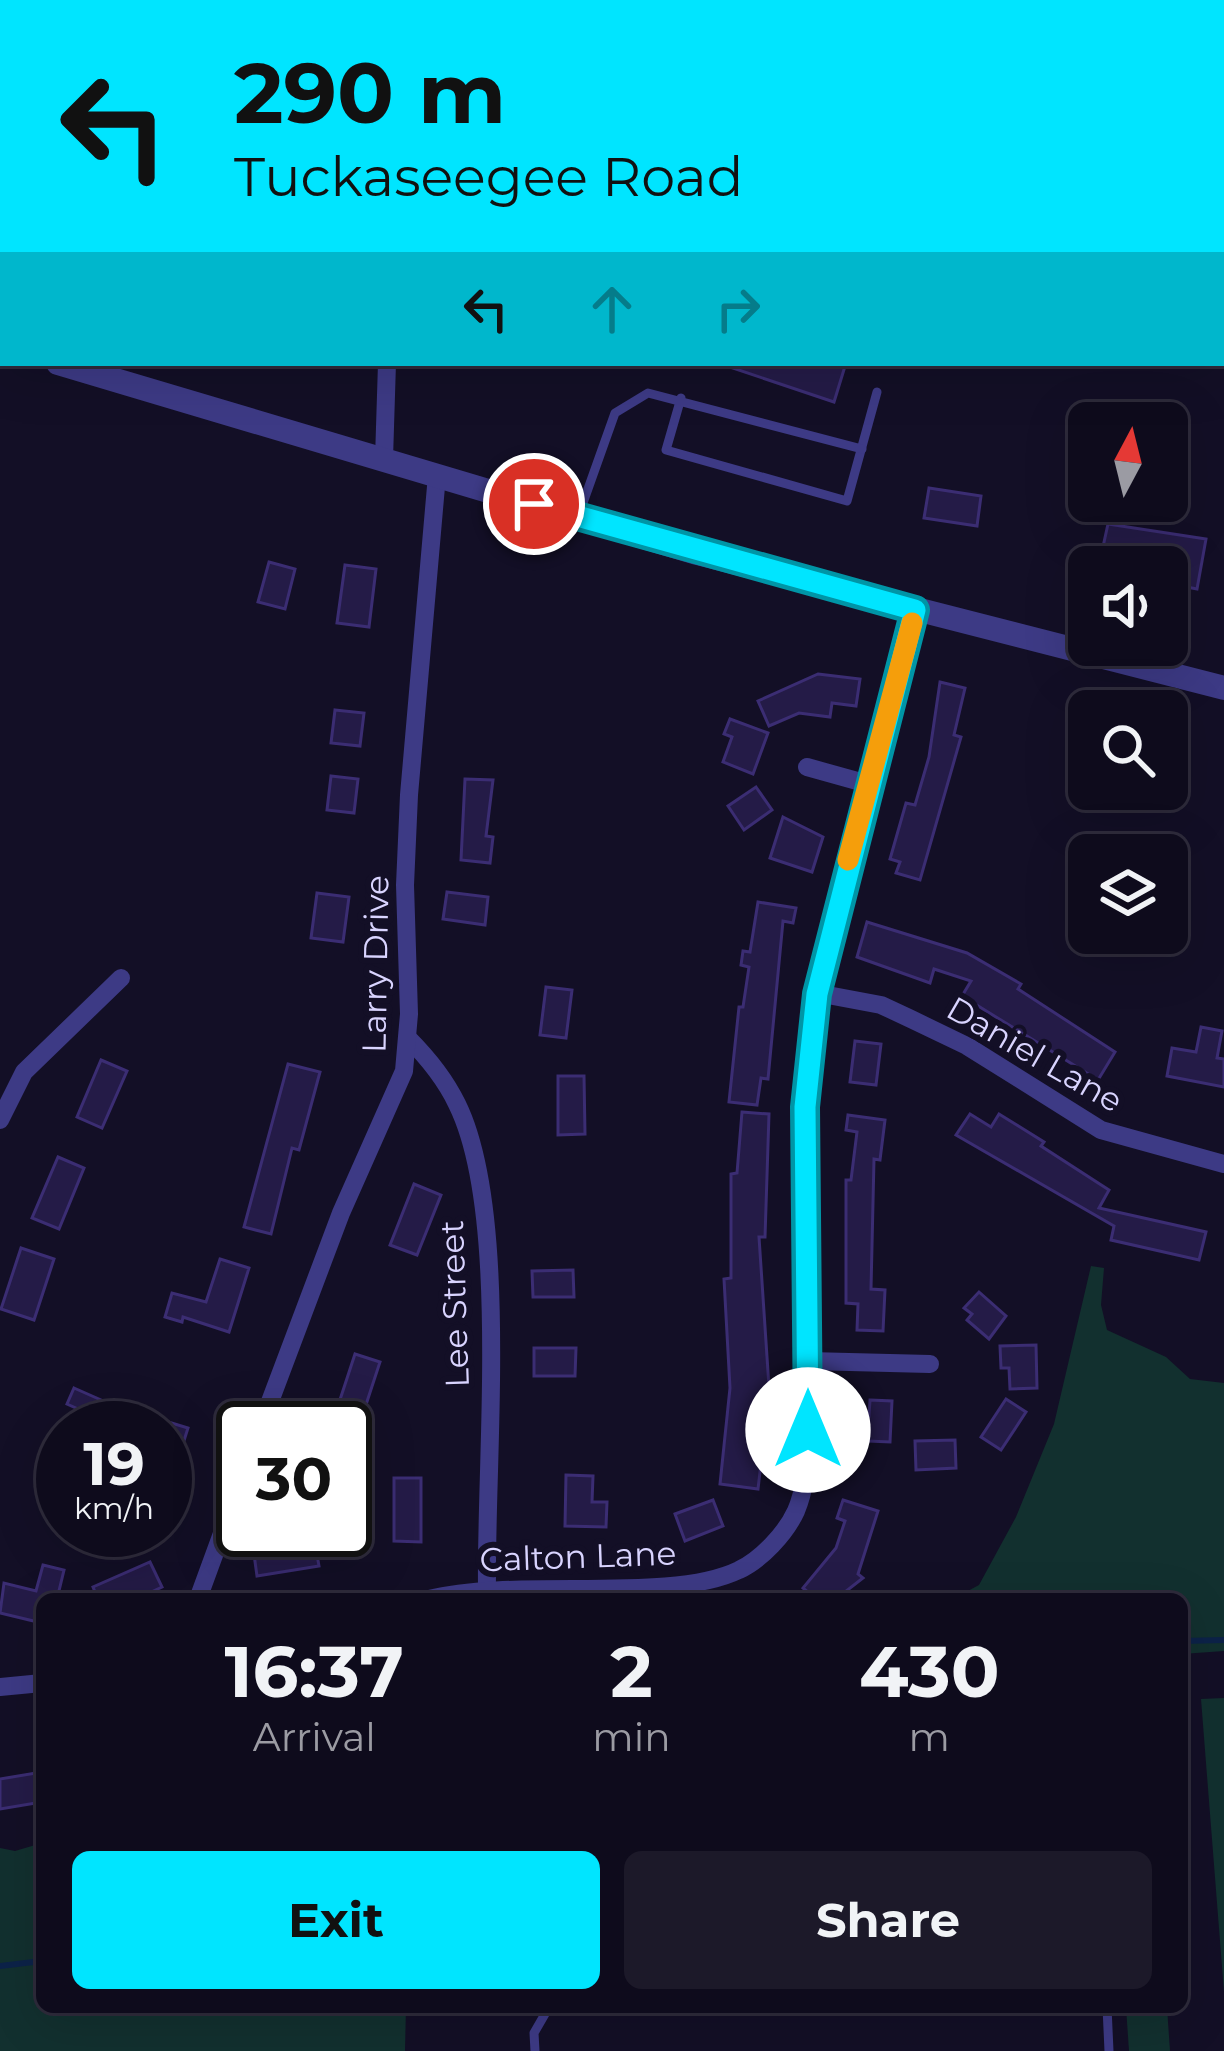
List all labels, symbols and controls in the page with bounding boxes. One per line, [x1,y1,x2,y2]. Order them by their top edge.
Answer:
text: 290 m [234,42,506,144]
icon: left [36,48,192,204]
text: Tuckaseegee Road [234,144,743,210]
icon: left [453,276,519,342]
icon: ahead [579,276,645,342]
icon: right [705,276,771,342]
north arrow [1068,402,1188,522]
map controls [1068,402,1188,954]
pin [483,453,585,555]
icon: arrive [501,471,567,537]
button: sound [1068,546,1188,666]
button: search [1068,690,1188,810]
button: layers [1068,834,1188,954]
street label: Larry Drive [353,875,397,1053]
street label: Daniel Lane [940,988,1130,1120]
street label: Lee Street [431,1220,477,1388]
position arrow [745,1367,871,1493]
speed limit sign: 30 [216,1401,372,1557]
text: 19 [83,1427,145,1500]
text: km/h [74,1490,154,1527]
street label: Calton Lane [479,1533,677,1579]
text: 16:37 [224,1627,404,1715]
text: 2 [610,1627,653,1715]
text: 430 [859,1627,1000,1715]
text: Arrival [253,1713,376,1761]
text: min [592,1713,671,1761]
text: m [909,1713,950,1761]
button: Exit [72,1851,600,1989]
button: Share [624,1851,1152,1989]

